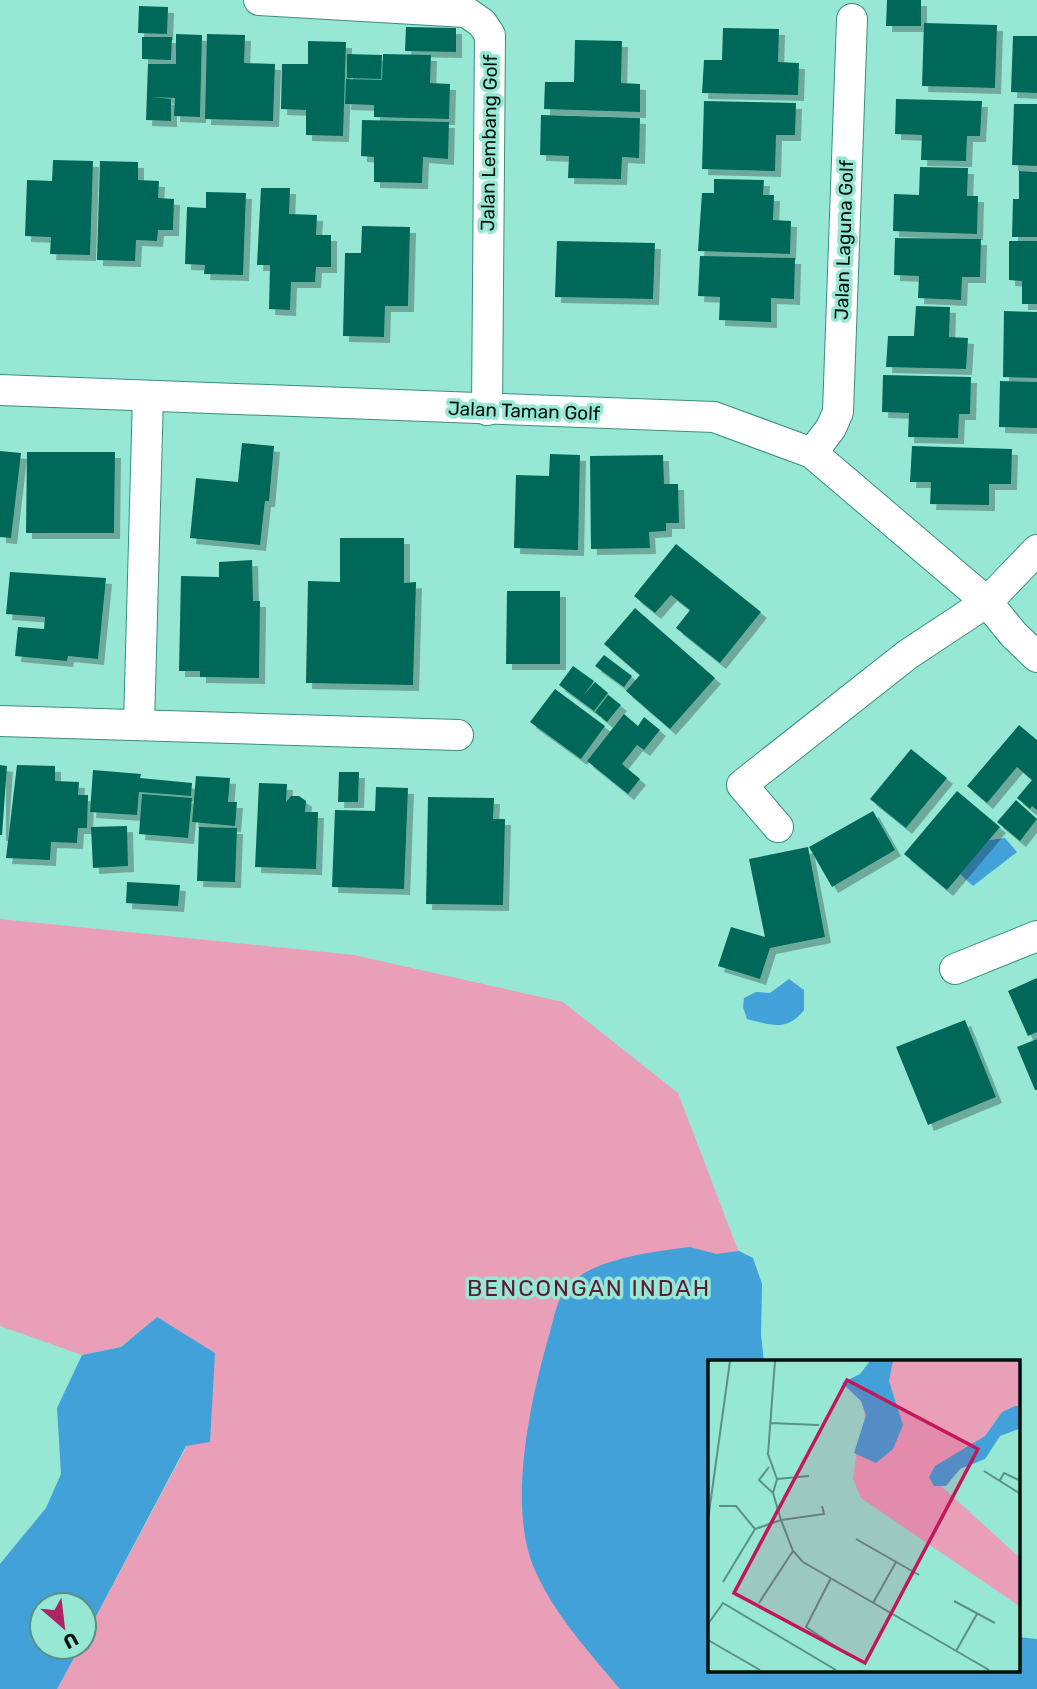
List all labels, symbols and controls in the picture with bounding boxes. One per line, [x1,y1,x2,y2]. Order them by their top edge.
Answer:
street label: Jalan Lembang Golf [476,54,502,232]
street label: Jalan Laguna Golf [830,159,858,320]
street label: Jalan Taman Golf [447,397,601,425]
district label: BENCONGAN INDAH [467,1274,711,1302]
inset map [708,1360,1020,1672]
north arrow [28,1591,98,1661]
text: U [59,1627,82,1654]

